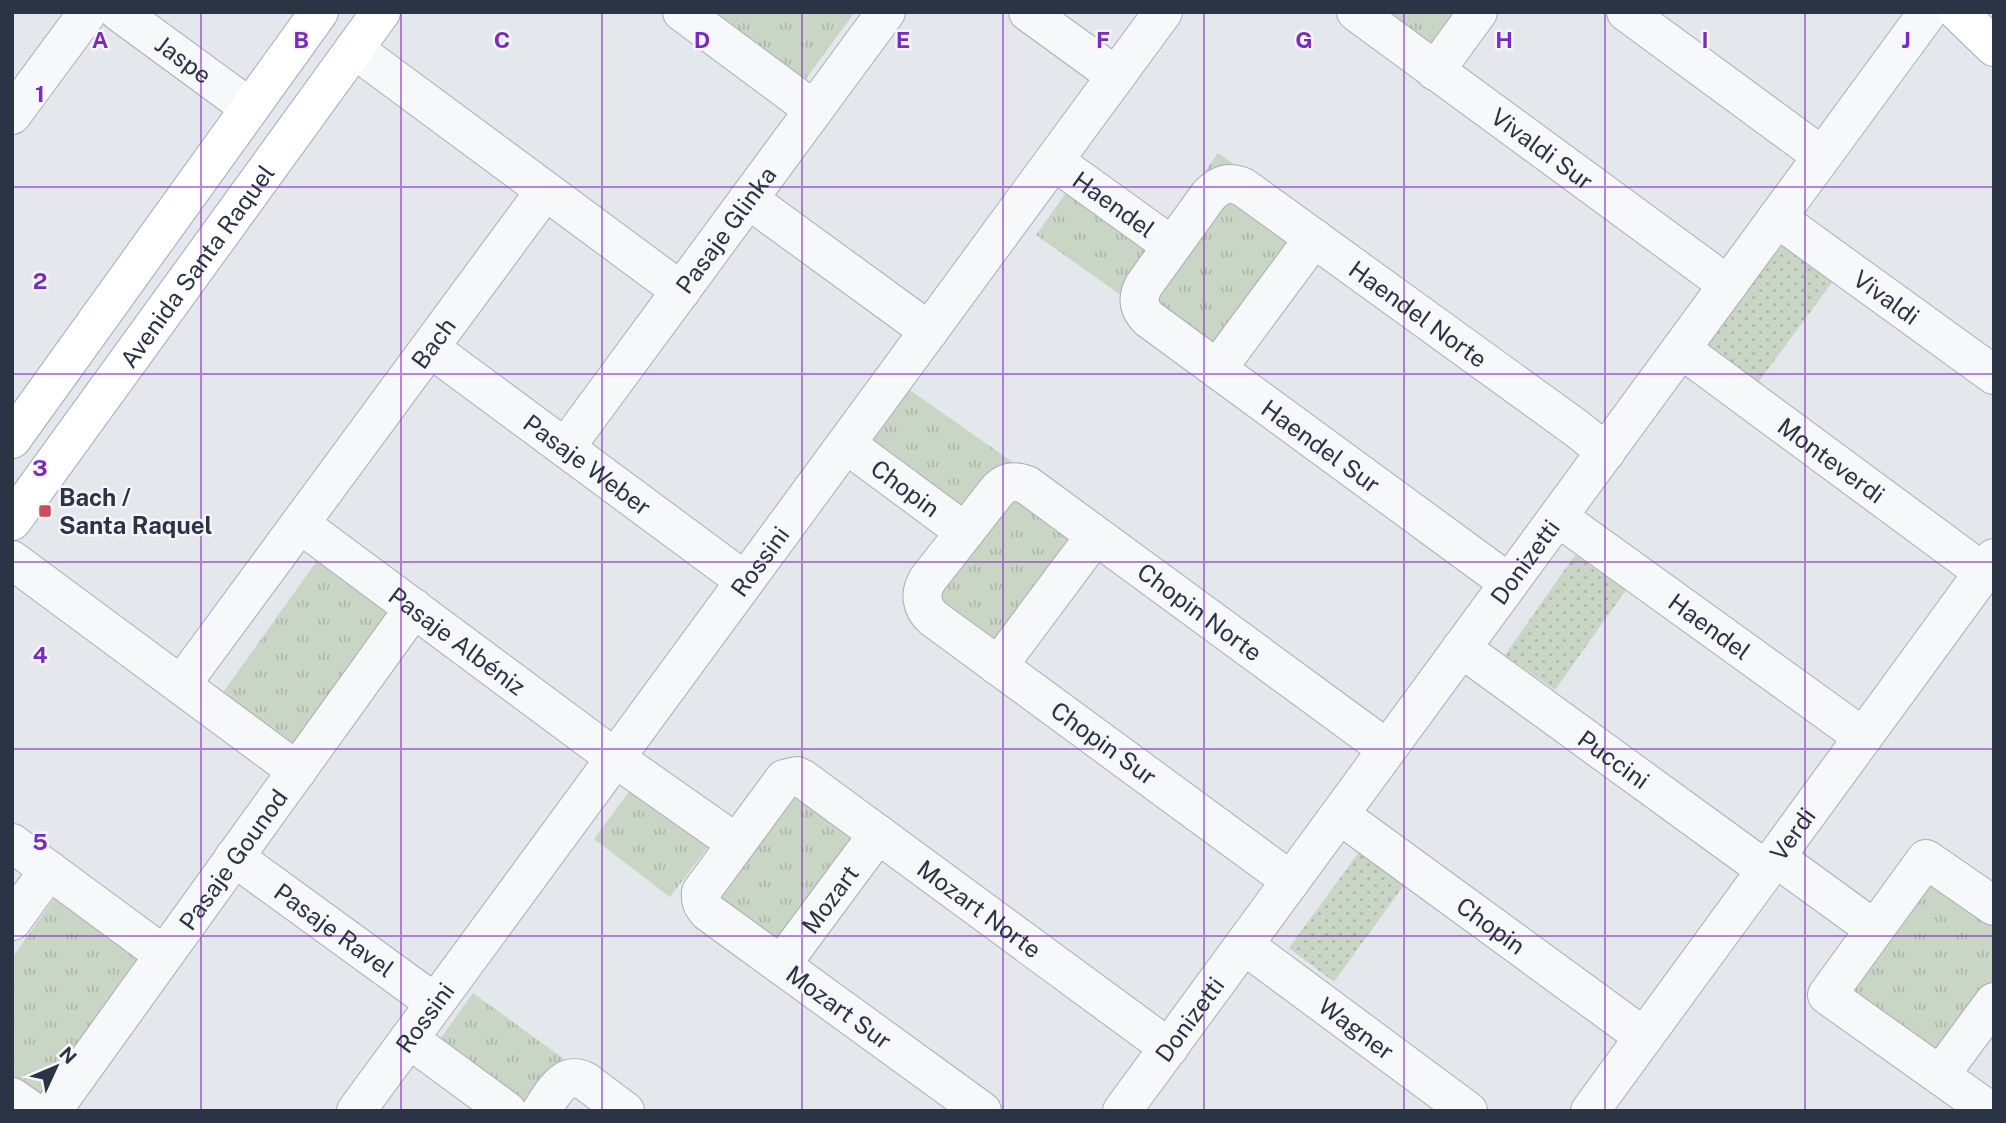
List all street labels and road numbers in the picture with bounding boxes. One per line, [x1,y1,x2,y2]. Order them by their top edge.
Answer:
street label: Jaspe [150,30,217,89]
street label: Vivaldi Sur [1486,102,1599,195]
street label: Avenida Santa Raquel [114,159,280,373]
street label: Pasaje Glinka [670,161,782,299]
street label: Haendel [1068,165,1160,243]
street label: Haendel Norte [1344,255,1493,373]
street label: Vivaldi [1848,264,1925,330]
street label: Bach [405,312,461,374]
street label: Haendel Sur [1256,394,1386,498]
street label: Pasaje Weber [518,408,657,521]
street label: Monteverdi [1773,412,1890,509]
street label: Chopin [866,453,945,523]
street label: Donizetti [1484,514,1565,610]
street label: Rossini [725,521,794,602]
street label: Chopin Norte [1132,557,1268,667]
street label: Pasaje Albéniz [384,581,531,701]
street label: Haendel [1663,587,1756,665]
street label: Chopin Sur [1046,695,1162,791]
street label: Puccini [1573,724,1655,794]
street label: Pasaje Gounod [173,784,293,935]
street label: Verdi [1764,802,1821,866]
street label: Mozart Norte [912,854,1047,963]
street label: Mozart [795,860,864,939]
street label: Pasaje Ravel [269,877,400,983]
street label: Chopin [1451,891,1531,960]
street label: Mozart Sur [781,960,897,1054]
street label: Donizetti [1149,971,1230,1067]
street label: Rossini [390,977,459,1058]
street label: Wagner [1313,991,1400,1065]

